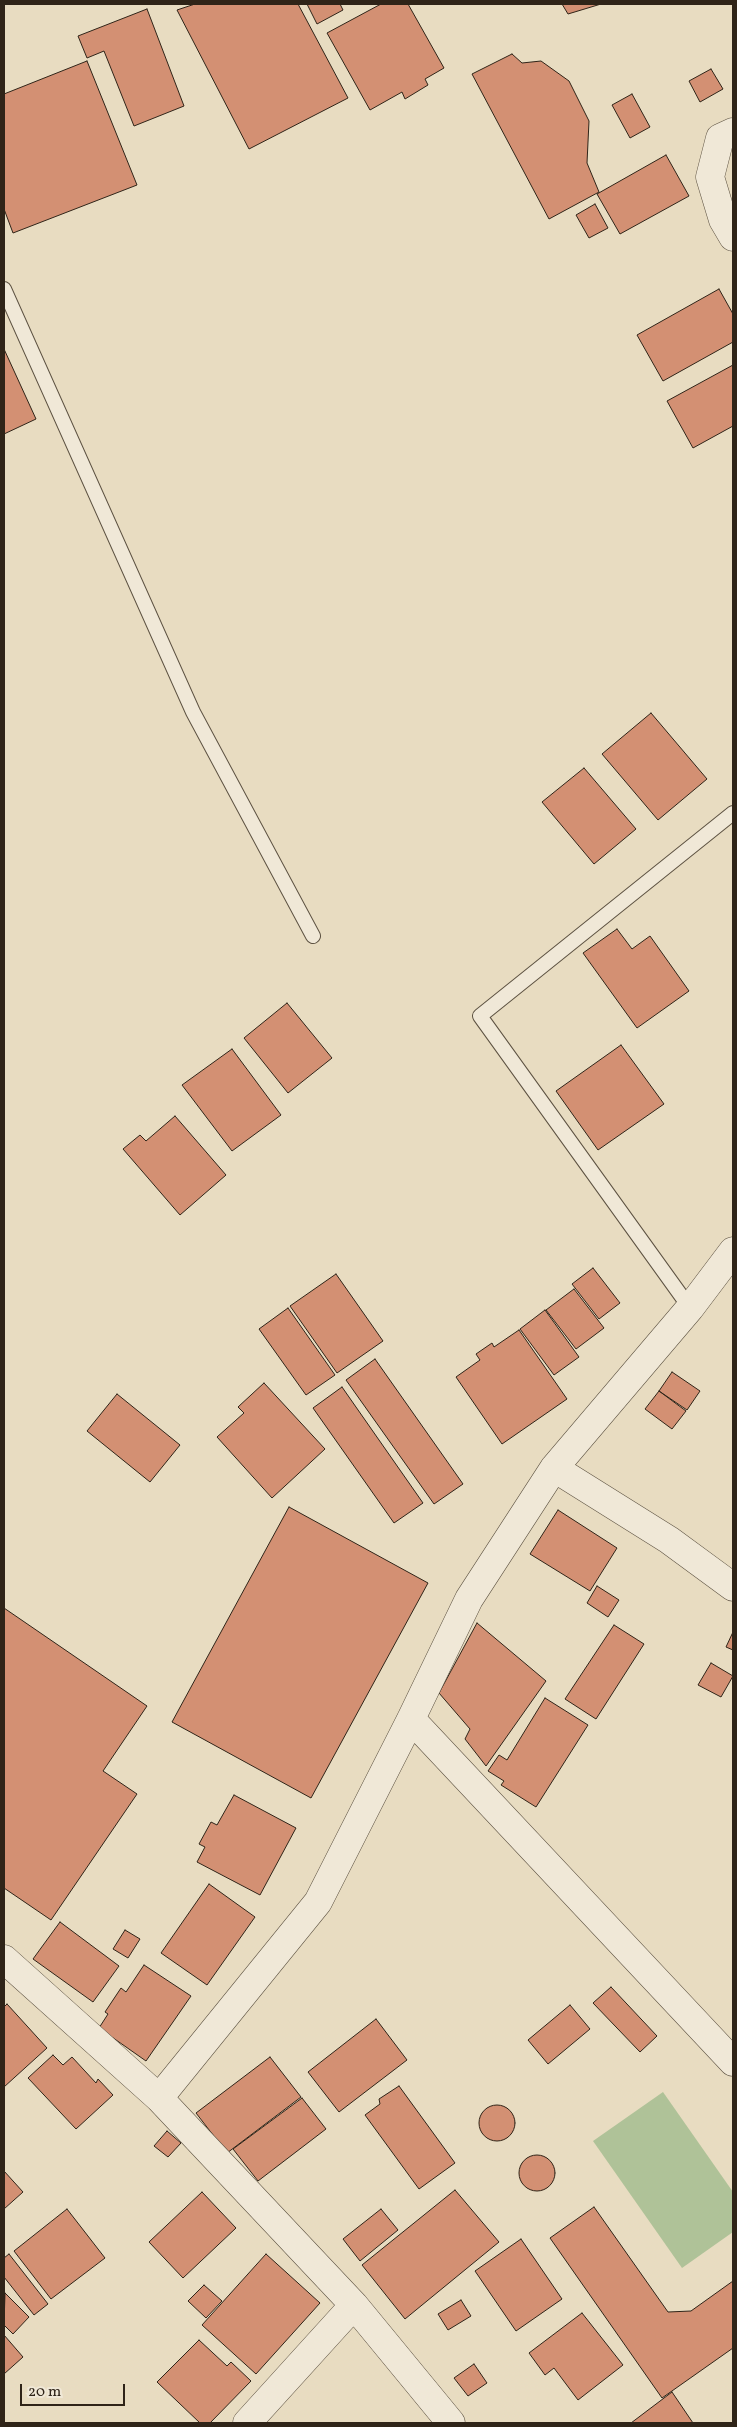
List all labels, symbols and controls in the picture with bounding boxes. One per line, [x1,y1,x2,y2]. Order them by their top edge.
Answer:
scale bar [22,2374,128,2406]
text: 20 m [28,2382,61,2403]

